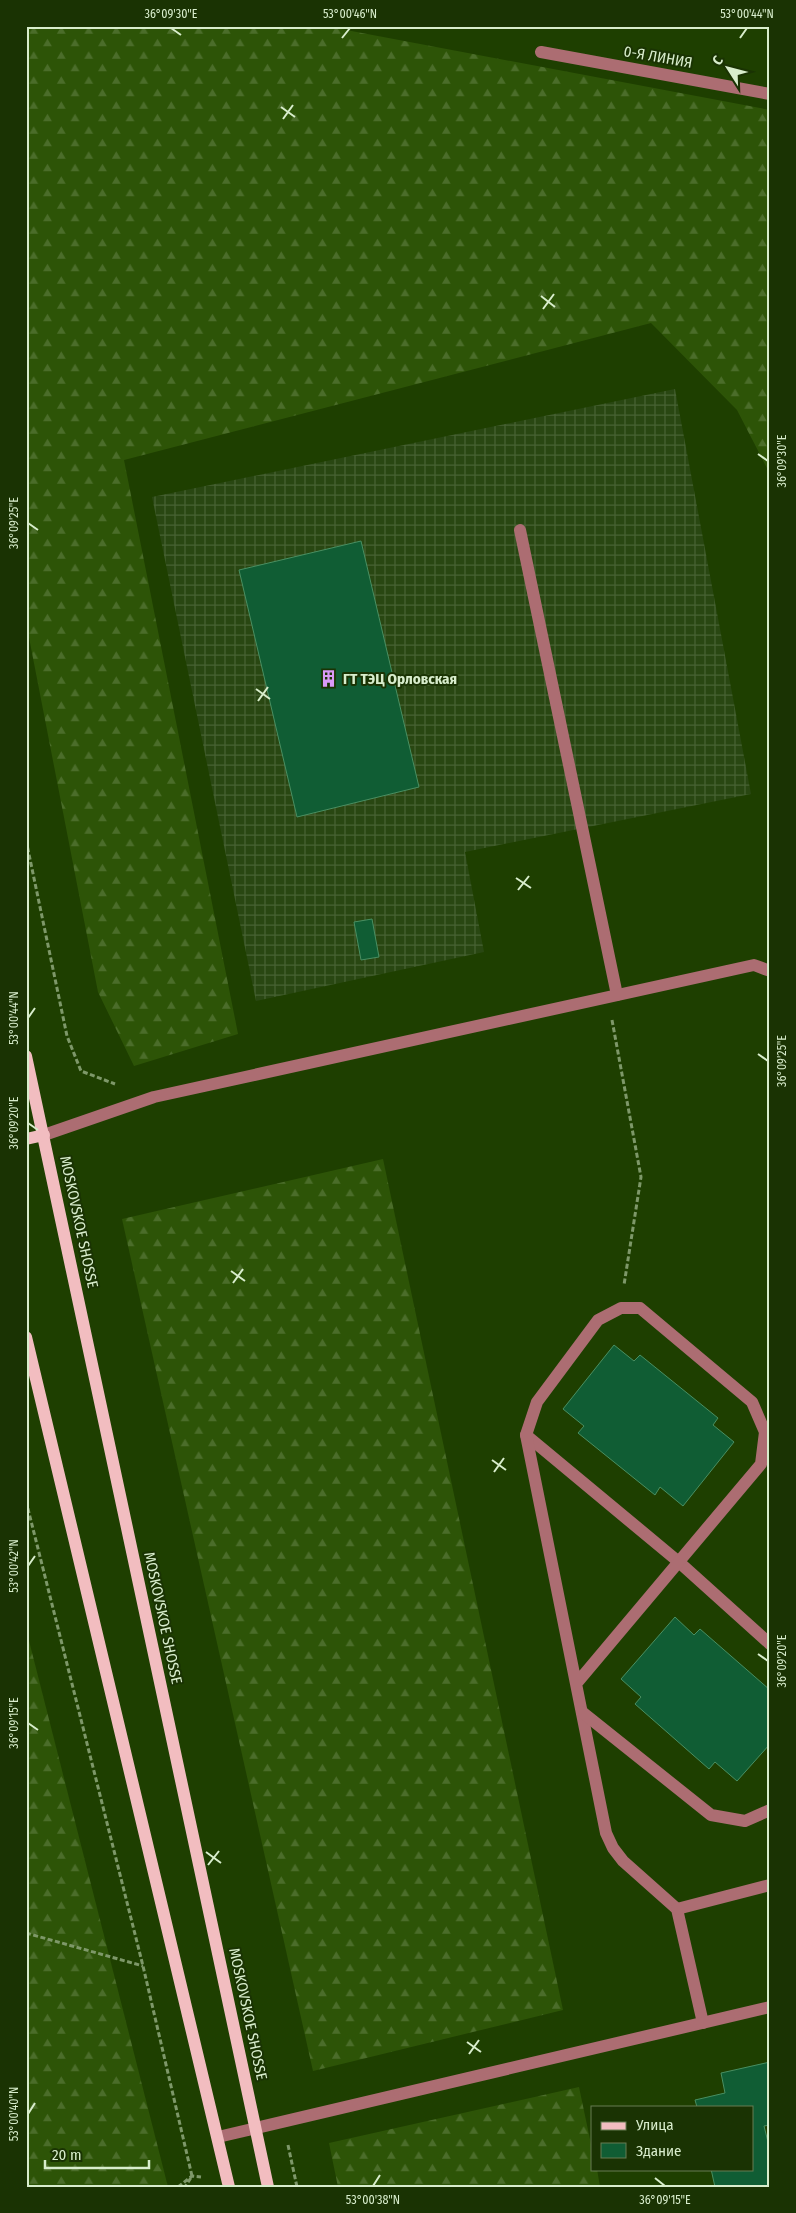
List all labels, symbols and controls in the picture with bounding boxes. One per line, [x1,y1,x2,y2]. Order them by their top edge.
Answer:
text: 36°09'30"E [145,7,198,21]
text: 53°00'46"N [323,7,377,21]
text: 53°00'44"N [720,7,774,21]
street label: 0-Я ЛИНИЯ [622,42,694,72]
north arrow [704,42,754,92]
text: С [709,52,727,69]
text: 36°09'30"E [775,434,789,488]
text: 36°09'25"E [7,497,21,549]
building icon: ГТ ТЭЦ Орловская [319,669,339,689]
place label: ГТ ТЭЦ Орловская [343,670,457,688]
text: 53°00'44"N [7,991,21,1045]
text: 36°09'25"E [775,1035,789,1087]
text: 36°09'20"E [7,1096,21,1149]
street label: MOSKOVSKOE SHOSSE [56,1154,102,1290]
text: 53°00'42"N [7,1539,21,1593]
street label: MOSKOVSKOE SHOSSE [140,1550,186,1686]
text: 36°09'20"E [775,1634,789,1687]
text: 36°09'15"E [7,1697,21,1749]
street label: MOSKOVSKOE SHOSSE [225,1946,271,2082]
text: 53°00'40"N [7,2087,21,2141]
legend [591,2106,754,2170]
text: Улица [635,2116,674,2134]
scale bar [45,2138,149,2170]
text: Здание [636,2142,682,2160]
text: 20 m [52,2146,82,2164]
text: 53°00'38"N [346,2193,400,2207]
text: 36°09'15"E [639,2193,691,2207]

